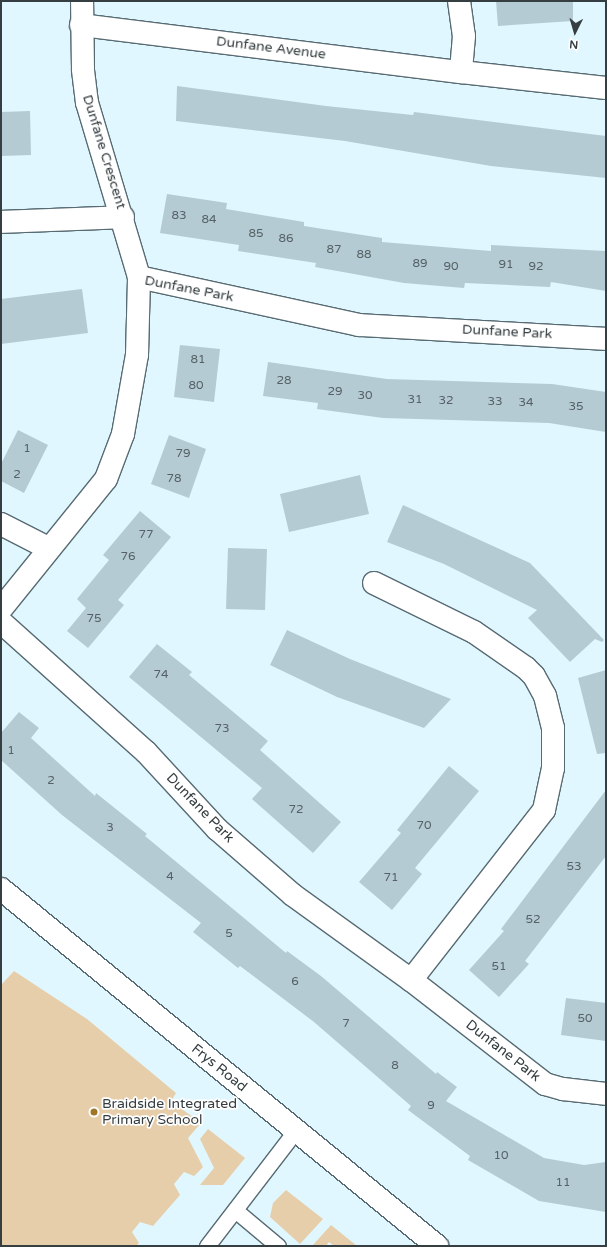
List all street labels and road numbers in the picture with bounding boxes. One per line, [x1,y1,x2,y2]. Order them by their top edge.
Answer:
street label: Dunfane Avenue [215,33,327,63]
street label: Dunfane Crescent [79,93,129,211]
street label: Dunfane Park [143,272,235,306]
street label: Dunfane Park [461,321,553,343]
street label: Dunfane Park [163,770,237,846]
street label: Dunfane Park [462,1017,544,1085]
street label: Frys Road [188,1041,250,1095]

